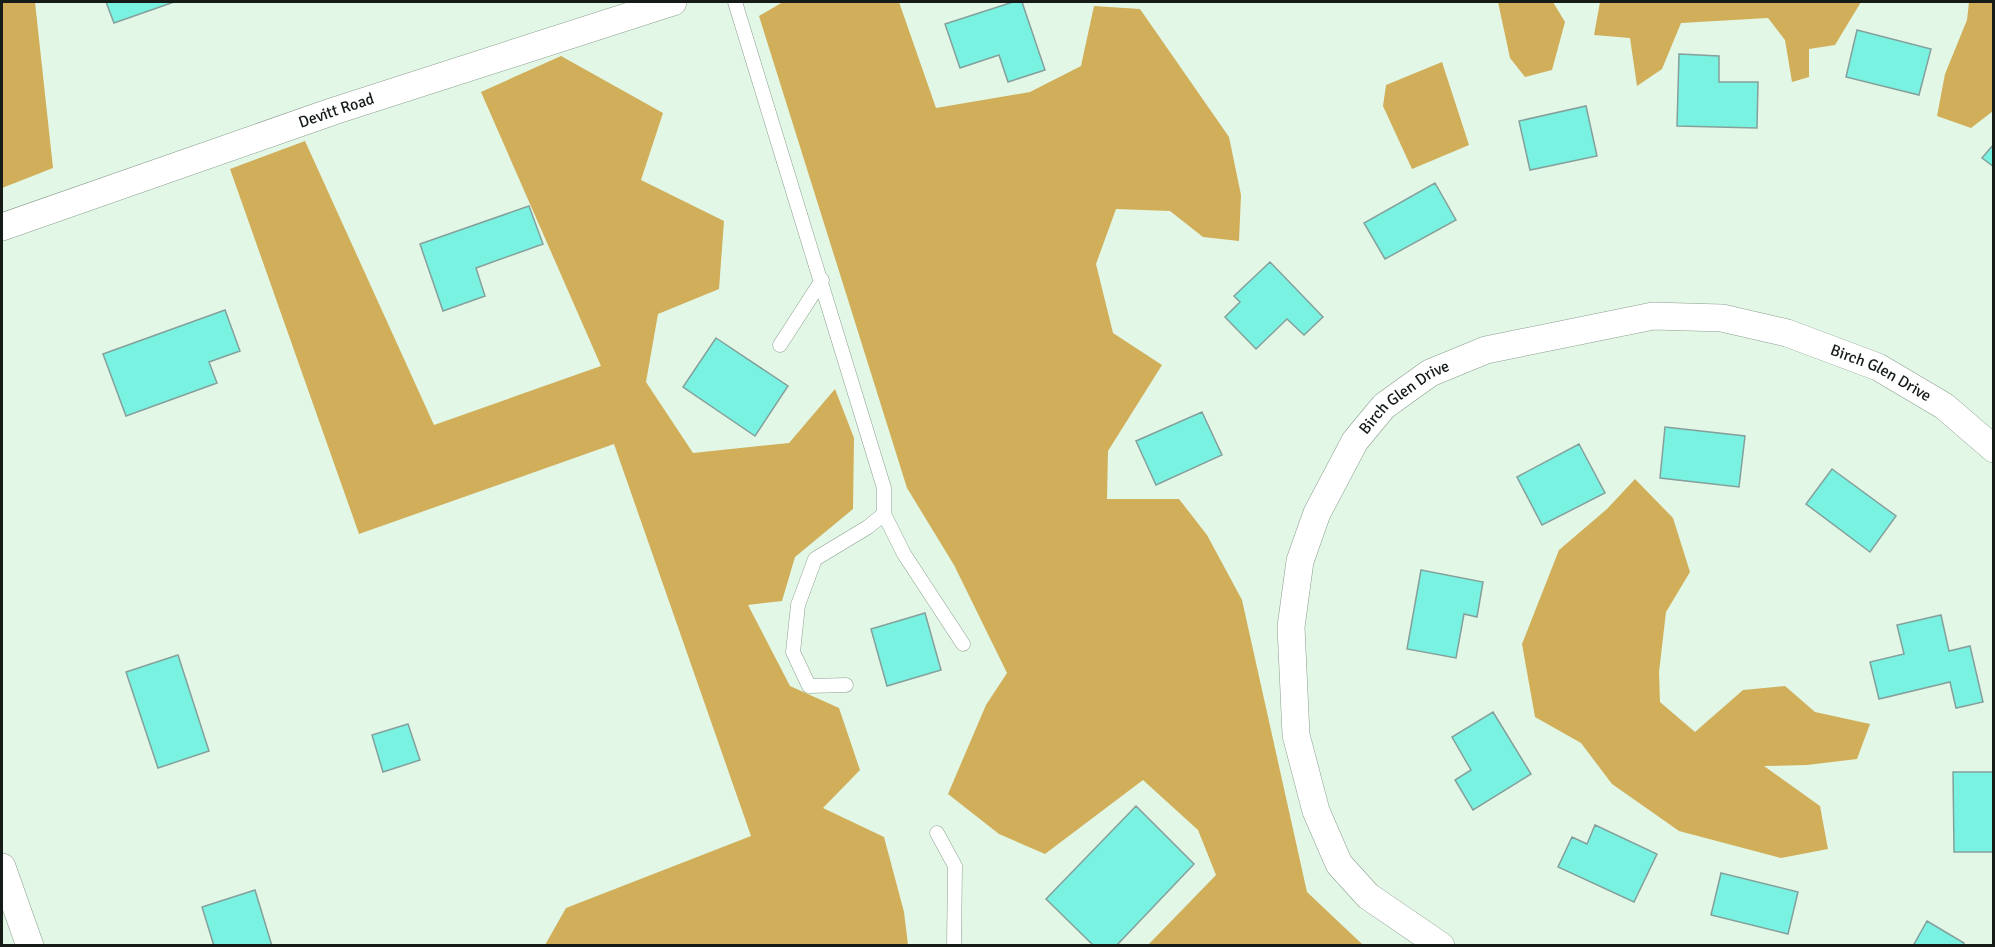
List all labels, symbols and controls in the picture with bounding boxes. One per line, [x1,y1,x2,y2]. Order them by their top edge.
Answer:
street label: Devitt Road [296,89,377,133]
street label: Birch Glen Drive [1827,340,1935,406]
street label: Birch Glen Drive [1355,356,1452,438]

